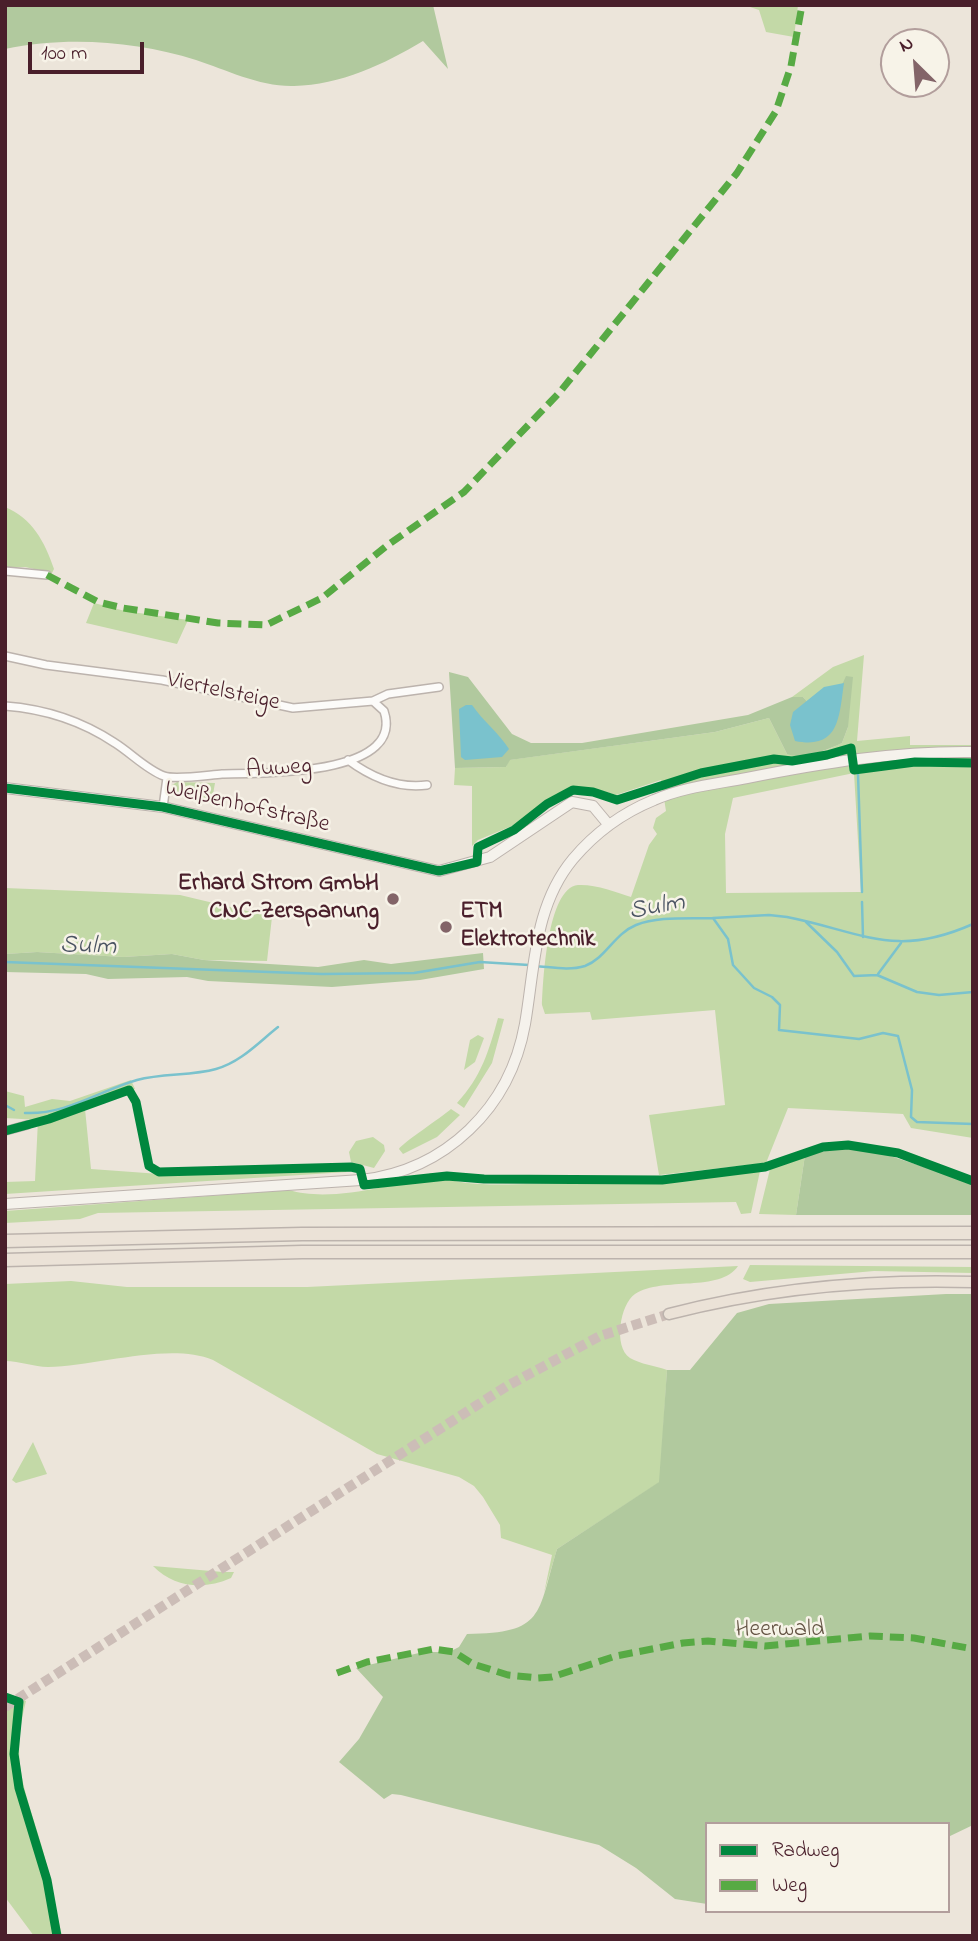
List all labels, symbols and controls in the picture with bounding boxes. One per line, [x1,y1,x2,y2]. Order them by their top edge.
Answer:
scale bar [32,28,147,72]
north arrow [880,28,950,98]
text: N [895,30,918,60]
text: 100 m [41,39,87,69]
street label: Viertelsteige [164,667,282,719]
street label: Auweg [245,753,313,787]
street label: Weißenhofstraße [162,775,332,841]
place label: Erhard Strom GmbH CNC-Zerspanung [177,871,379,927]
water label: Sulm [627,889,687,929]
marker: Erhard Strom GmbH CNC-Zerspanung [385,891,401,907]
place label: ETM Elektrotechnik [460,899,595,955]
marker: ETM Elektrotechnik [438,919,454,935]
water label: Sulm [59,931,117,965]
park label: Heerwald [735,1617,825,1645]
legend [705,1822,950,1913]
text: Radweg [772,1836,839,1866]
text: Weg [772,1871,807,1901]

